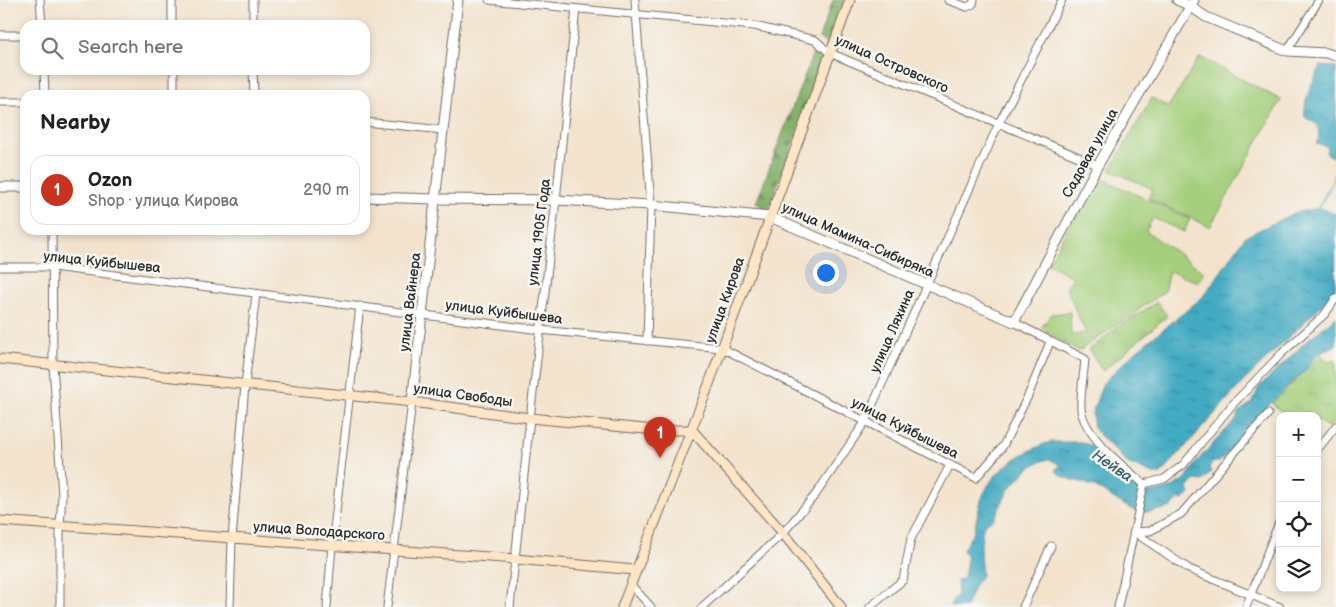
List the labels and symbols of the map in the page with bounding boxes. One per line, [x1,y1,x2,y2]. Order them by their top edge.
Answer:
street label: улица Островского [833,31,951,97]
street label: Садовая улица [1058,105,1122,201]
street label: улица 1905 Года [524,177,554,286]
street label: улица Мамина-Сибиряка [779,199,937,282]
street label: улица Куйбышева [42,247,162,277]
street label: улица Вайнера [395,251,425,352]
street label: улица Кирова [702,254,749,345]
your location [813,260,839,286]
street label: улица Ляхина [866,286,918,375]
street label: улица Куйбышева [444,296,564,328]
street label: улица Свободы [412,380,514,410]
street label: улица Куйбышева [849,394,962,463]
pin: 1 [644,417,676,458]
water label: Нейва [1088,446,1136,486]
street label: улица Володарского [253,518,385,544]

